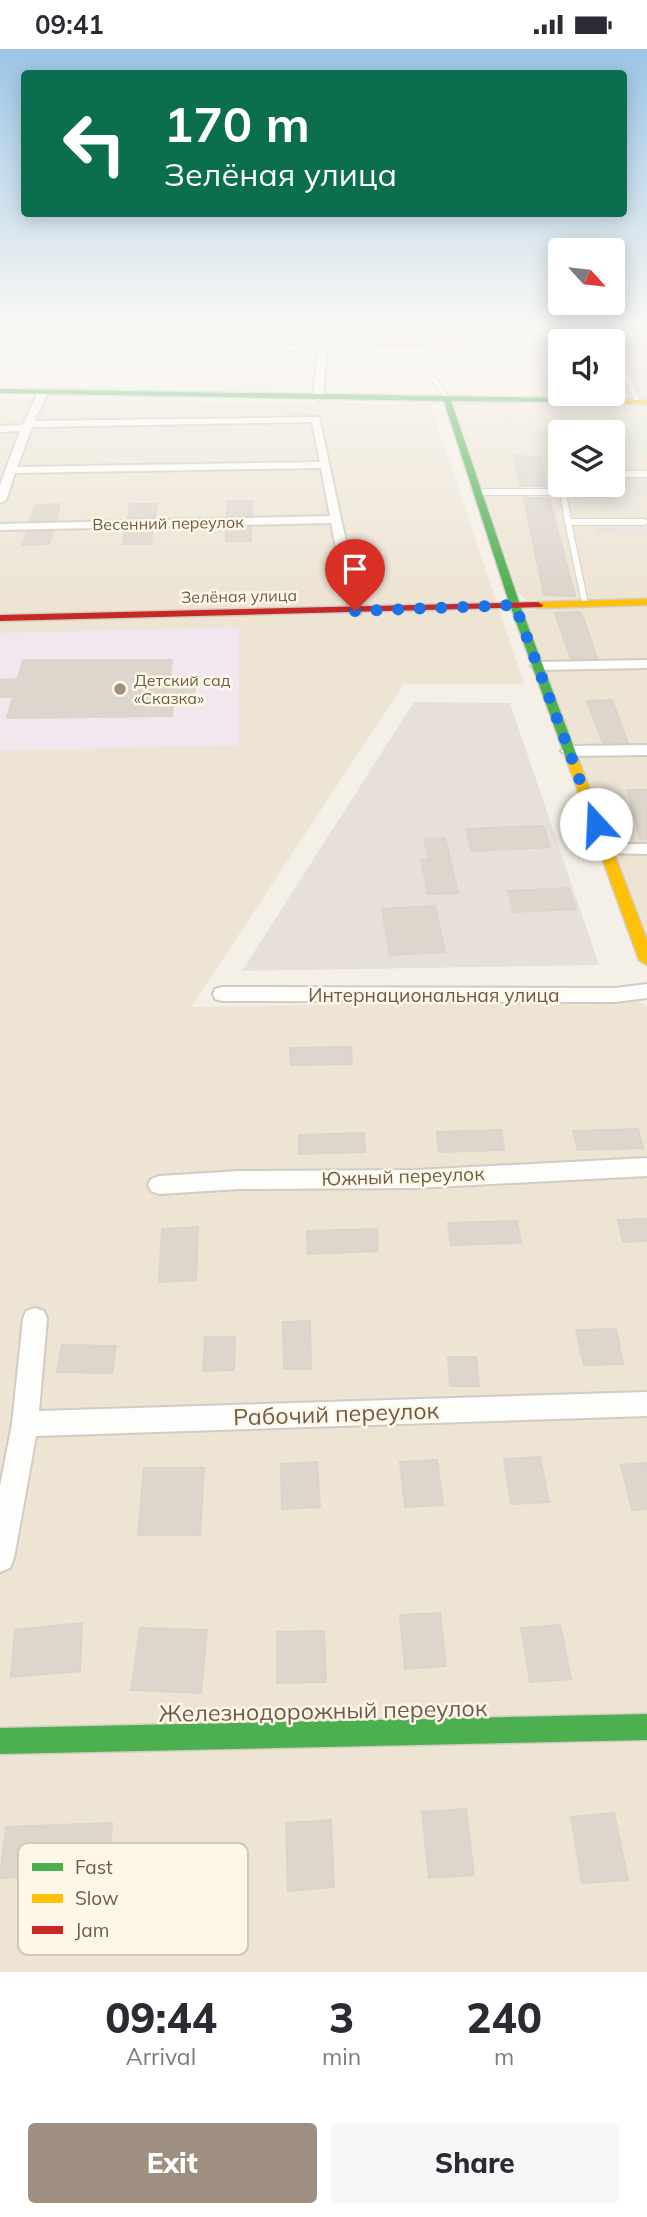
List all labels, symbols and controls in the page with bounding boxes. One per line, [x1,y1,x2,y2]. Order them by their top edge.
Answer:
text: 09:41 [35,8,104,41]
text: 170 m [164,93,310,154]
icon: left [49,98,140,189]
text: Зелёная улица [164,154,397,194]
north arrow [548,238,625,315]
map controls [548,238,625,497]
button: sound [548,329,625,406]
button: layers [548,420,625,497]
street label: Весенний переулок [92,512,244,534]
pin [325,539,385,611]
icon: arrive [336,550,374,588]
street label: Зелёная улица [181,585,297,607]
place label: Детский сад «Сказка» [134,670,231,708]
marker: Детский сад «Сказка» [112,681,128,697]
position arrow [559,787,633,861]
street label: Интернациональная улица [308,983,560,1007]
street label: Южный переулок [321,1161,486,1191]
street label: Рабочий переулок [233,1395,440,1432]
street label: Железнодорожный переулок [159,1693,488,1728]
legend [18,1843,248,1955]
text: Fast [75,1855,113,1879]
text: Slow [75,1886,119,1910]
text: Jam [75,1918,109,1942]
text: 09:44 [105,1991,217,2044]
text: 3 [329,1991,354,2044]
text: 240 [466,1991,542,2044]
text: Arrival [126,2042,196,2071]
text: min [322,2042,361,2071]
text: m [494,2042,514,2071]
button: Exit [28,2123,317,2203]
button: Share [331,2123,619,2203]

